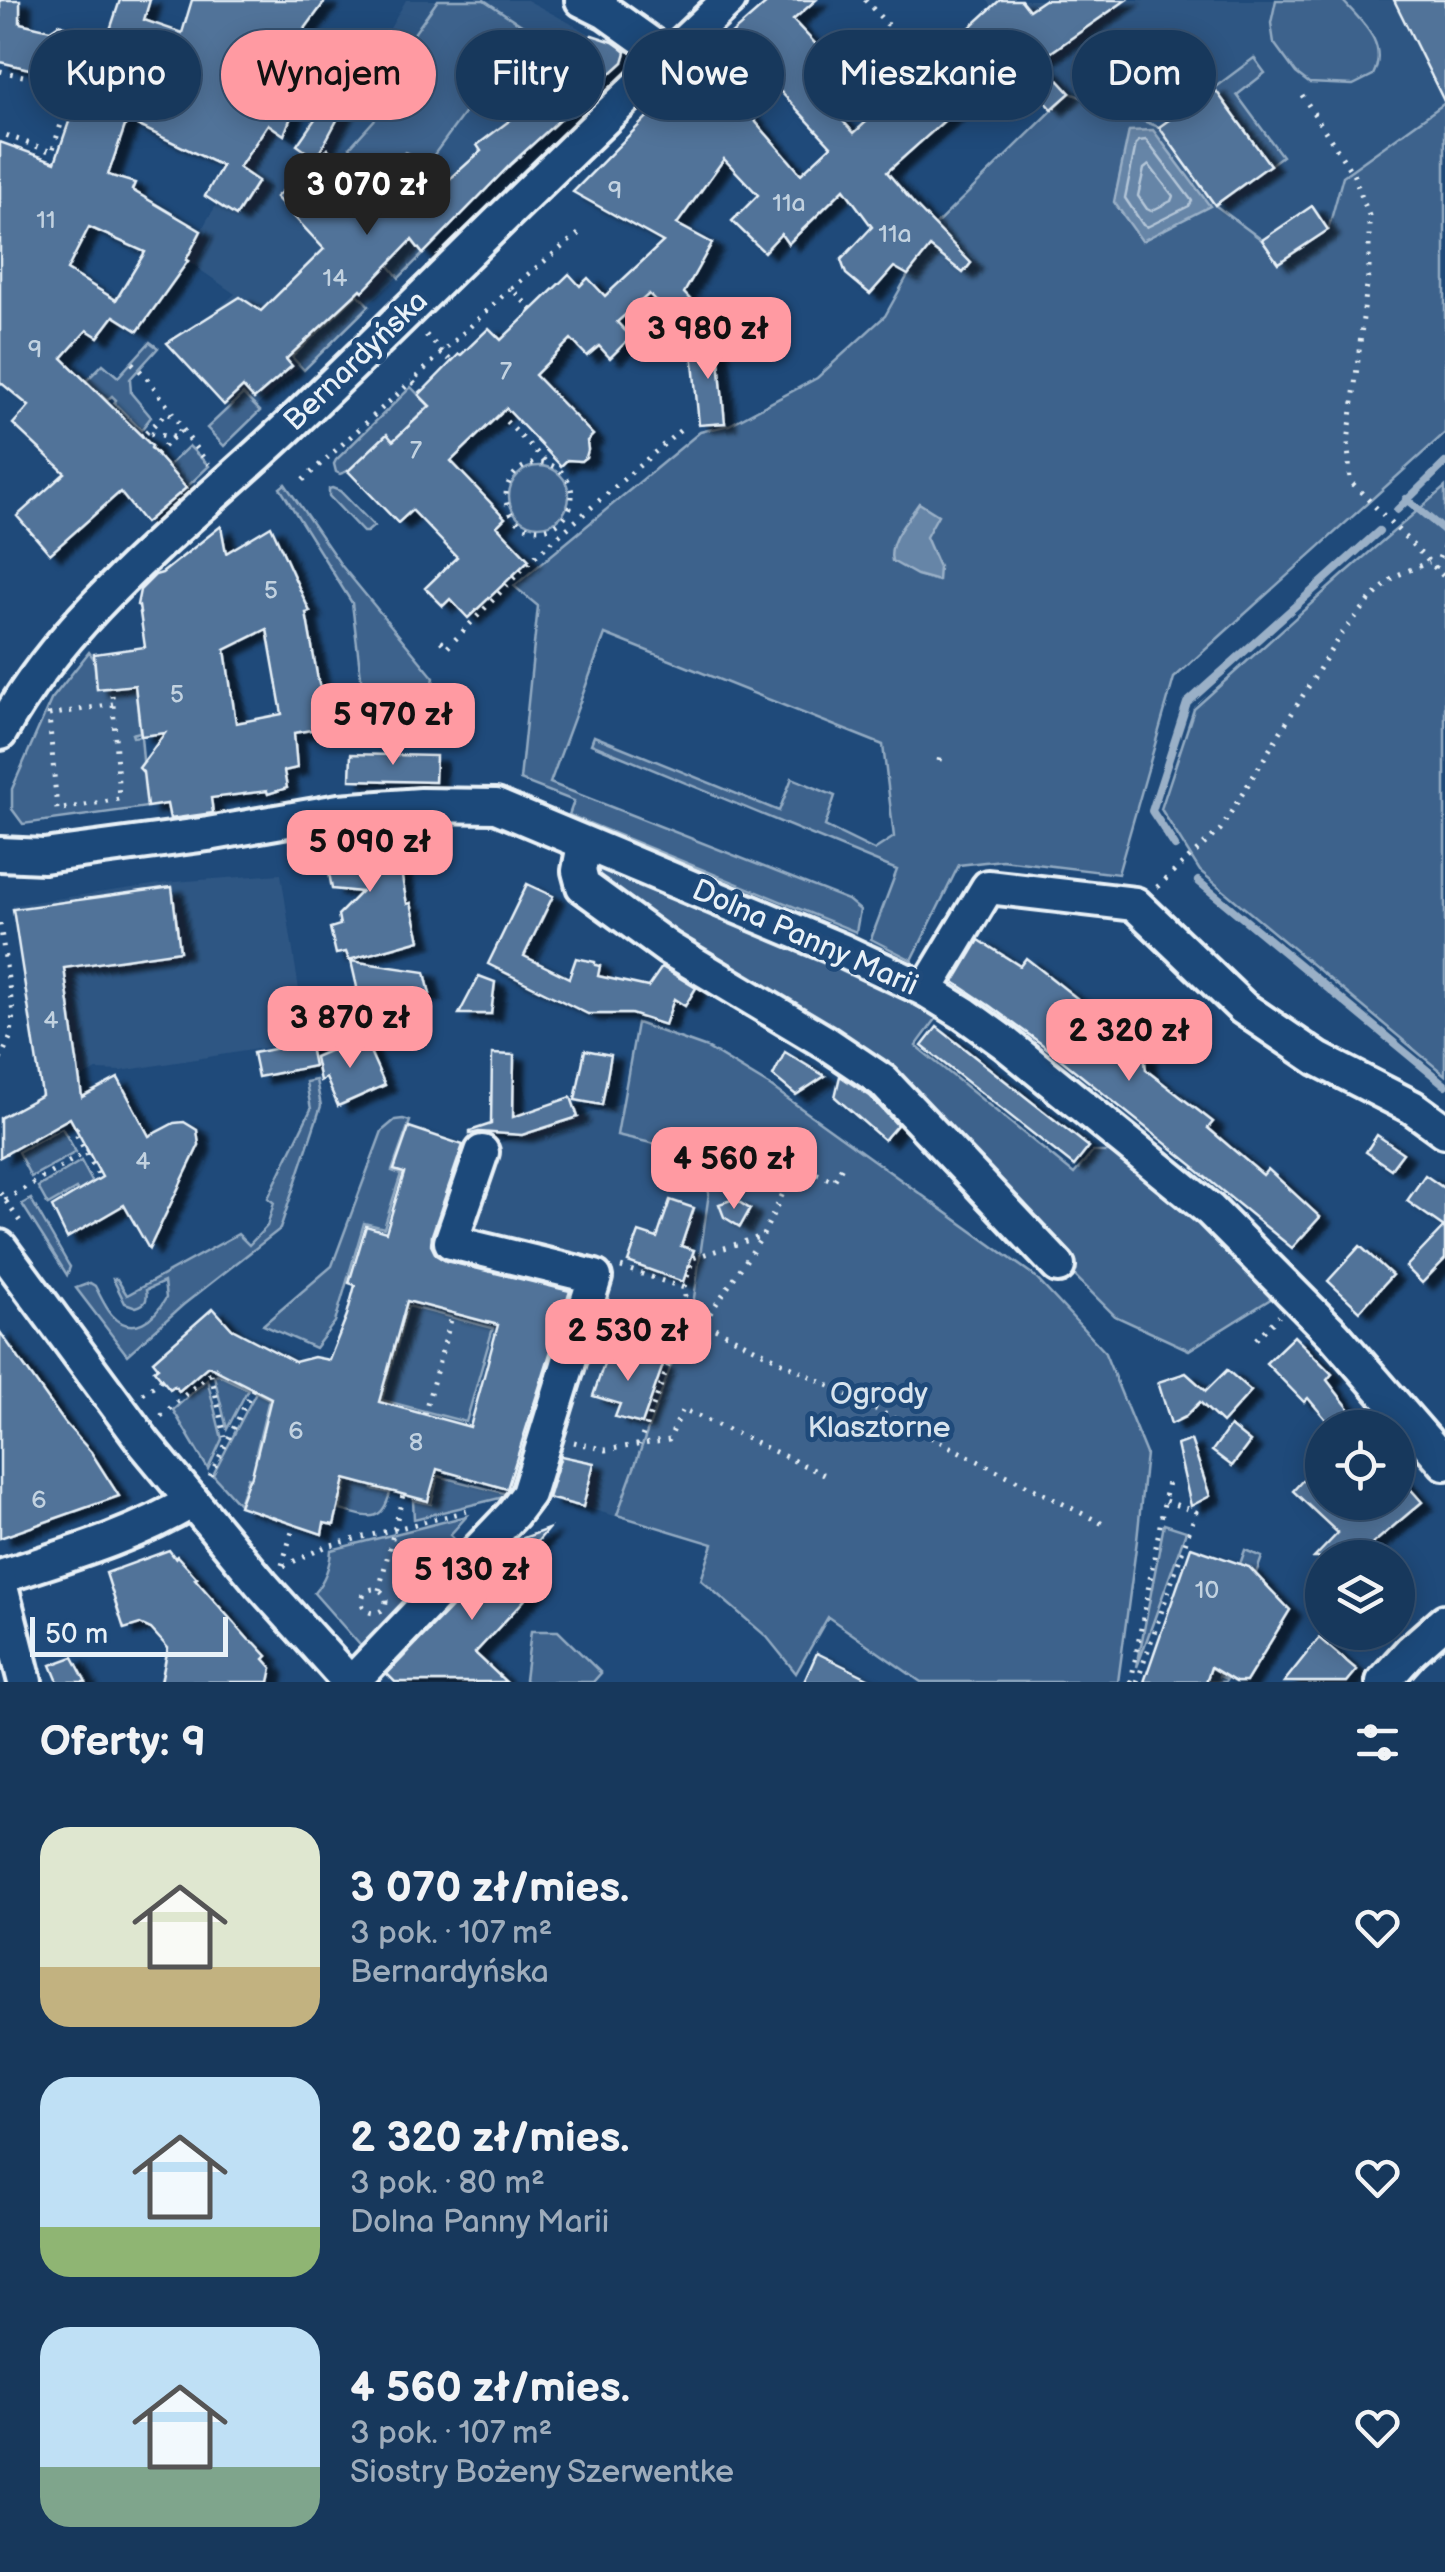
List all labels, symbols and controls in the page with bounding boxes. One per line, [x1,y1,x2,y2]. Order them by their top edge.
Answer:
chip: Kupno [30,30,201,120]
chip: Wynajem [221,30,436,120]
chip: Filtry [456,30,604,120]
chip: Nowe [624,30,784,120]
chip: Mieszkanie [804,30,1052,120]
chip: Dom [1072,30,1216,120]
pin: 3 070 zł [264,153,470,238]
text: 3 070 zł [306,166,428,205]
house number: 9 [608,175,622,206]
house number: 11a [772,188,806,219]
house number: 11 [36,205,56,236]
house number: 11a [878,219,912,250]
house number: 14 [323,263,347,294]
street label: Bernardyńska [276,283,436,439]
pin: 3 980 zł [605,297,811,382]
text: 3 980 zł [647,310,769,349]
house number: 9 [28,334,42,365]
house number: 7 [500,356,513,387]
house number: 7 [410,435,423,466]
house number: 5 [264,575,278,606]
house number: 5 [170,679,184,710]
pin: 5 970 zł [290,683,496,768]
text: 5 970 zł [333,696,453,735]
pin: 5 090 zł [267,810,473,895]
text: 5 090 zł [309,823,431,862]
street label: Dolna Panny Marii [687,872,923,1004]
pin: 3 870 zł [247,986,453,1071]
text: 3 870 zł [290,999,410,1038]
pin: 2 320 zł [1026,999,1232,1084]
house number: 4 [43,1005,59,1036]
text: 2 320 zł [1068,1012,1190,1051]
pin: 4 560 zł [631,1127,837,1212]
text: 4 560 zł [673,1140,795,1179]
house number: 4 [135,1146,151,1177]
pin: 2 530 zł [525,1299,731,1384]
text: 2 530 zł [567,1312,689,1351]
park label: Ogrody Klasztorne [808,1376,950,1446]
map controls [1305,1410,1415,1650]
button: locate [1305,1410,1415,1520]
house number: 6 [288,1416,304,1447]
house number: 8 [409,1427,423,1458]
house number: 6 [31,1485,47,1516]
pin: 5 130 zł [369,1538,575,1623]
button: layers [1305,1540,1415,1650]
text: 5 130 zł [414,1551,530,1590]
house number: 10 [1195,1575,1219,1606]
scale bar [30,1612,228,1656]
text: 50 m [45,1618,108,1651]
icon: filters [1350,1715,1405,1770]
text: Oferty: 9 [40,1717,206,1768]
text: 3 070 zł/mies. [350,1863,629,1914]
icon: home [120,1867,240,1987]
icon: heart [1350,1900,1405,1955]
text: 3 pok. · 107 m² [350,1914,552,1953]
text: Bernardyńska [350,1953,549,1992]
text: 2 320 zł/mies. [350,2113,630,2164]
icon: home [120,2117,240,2237]
icon: heart [1350,2150,1405,2205]
text: 3 pok. · 80 m² [350,2164,545,2203]
text: Dolna Panny Marii [350,2203,609,2242]
text: 4 560 zł/mies. [350,2363,630,2414]
icon: home [120,2367,240,2487]
icon: heart [1350,2400,1405,2455]
text: 3 pok. · 107 m² [350,2414,552,2453]
text: Siostry Bożeny Szerwentke [350,2453,734,2492]

